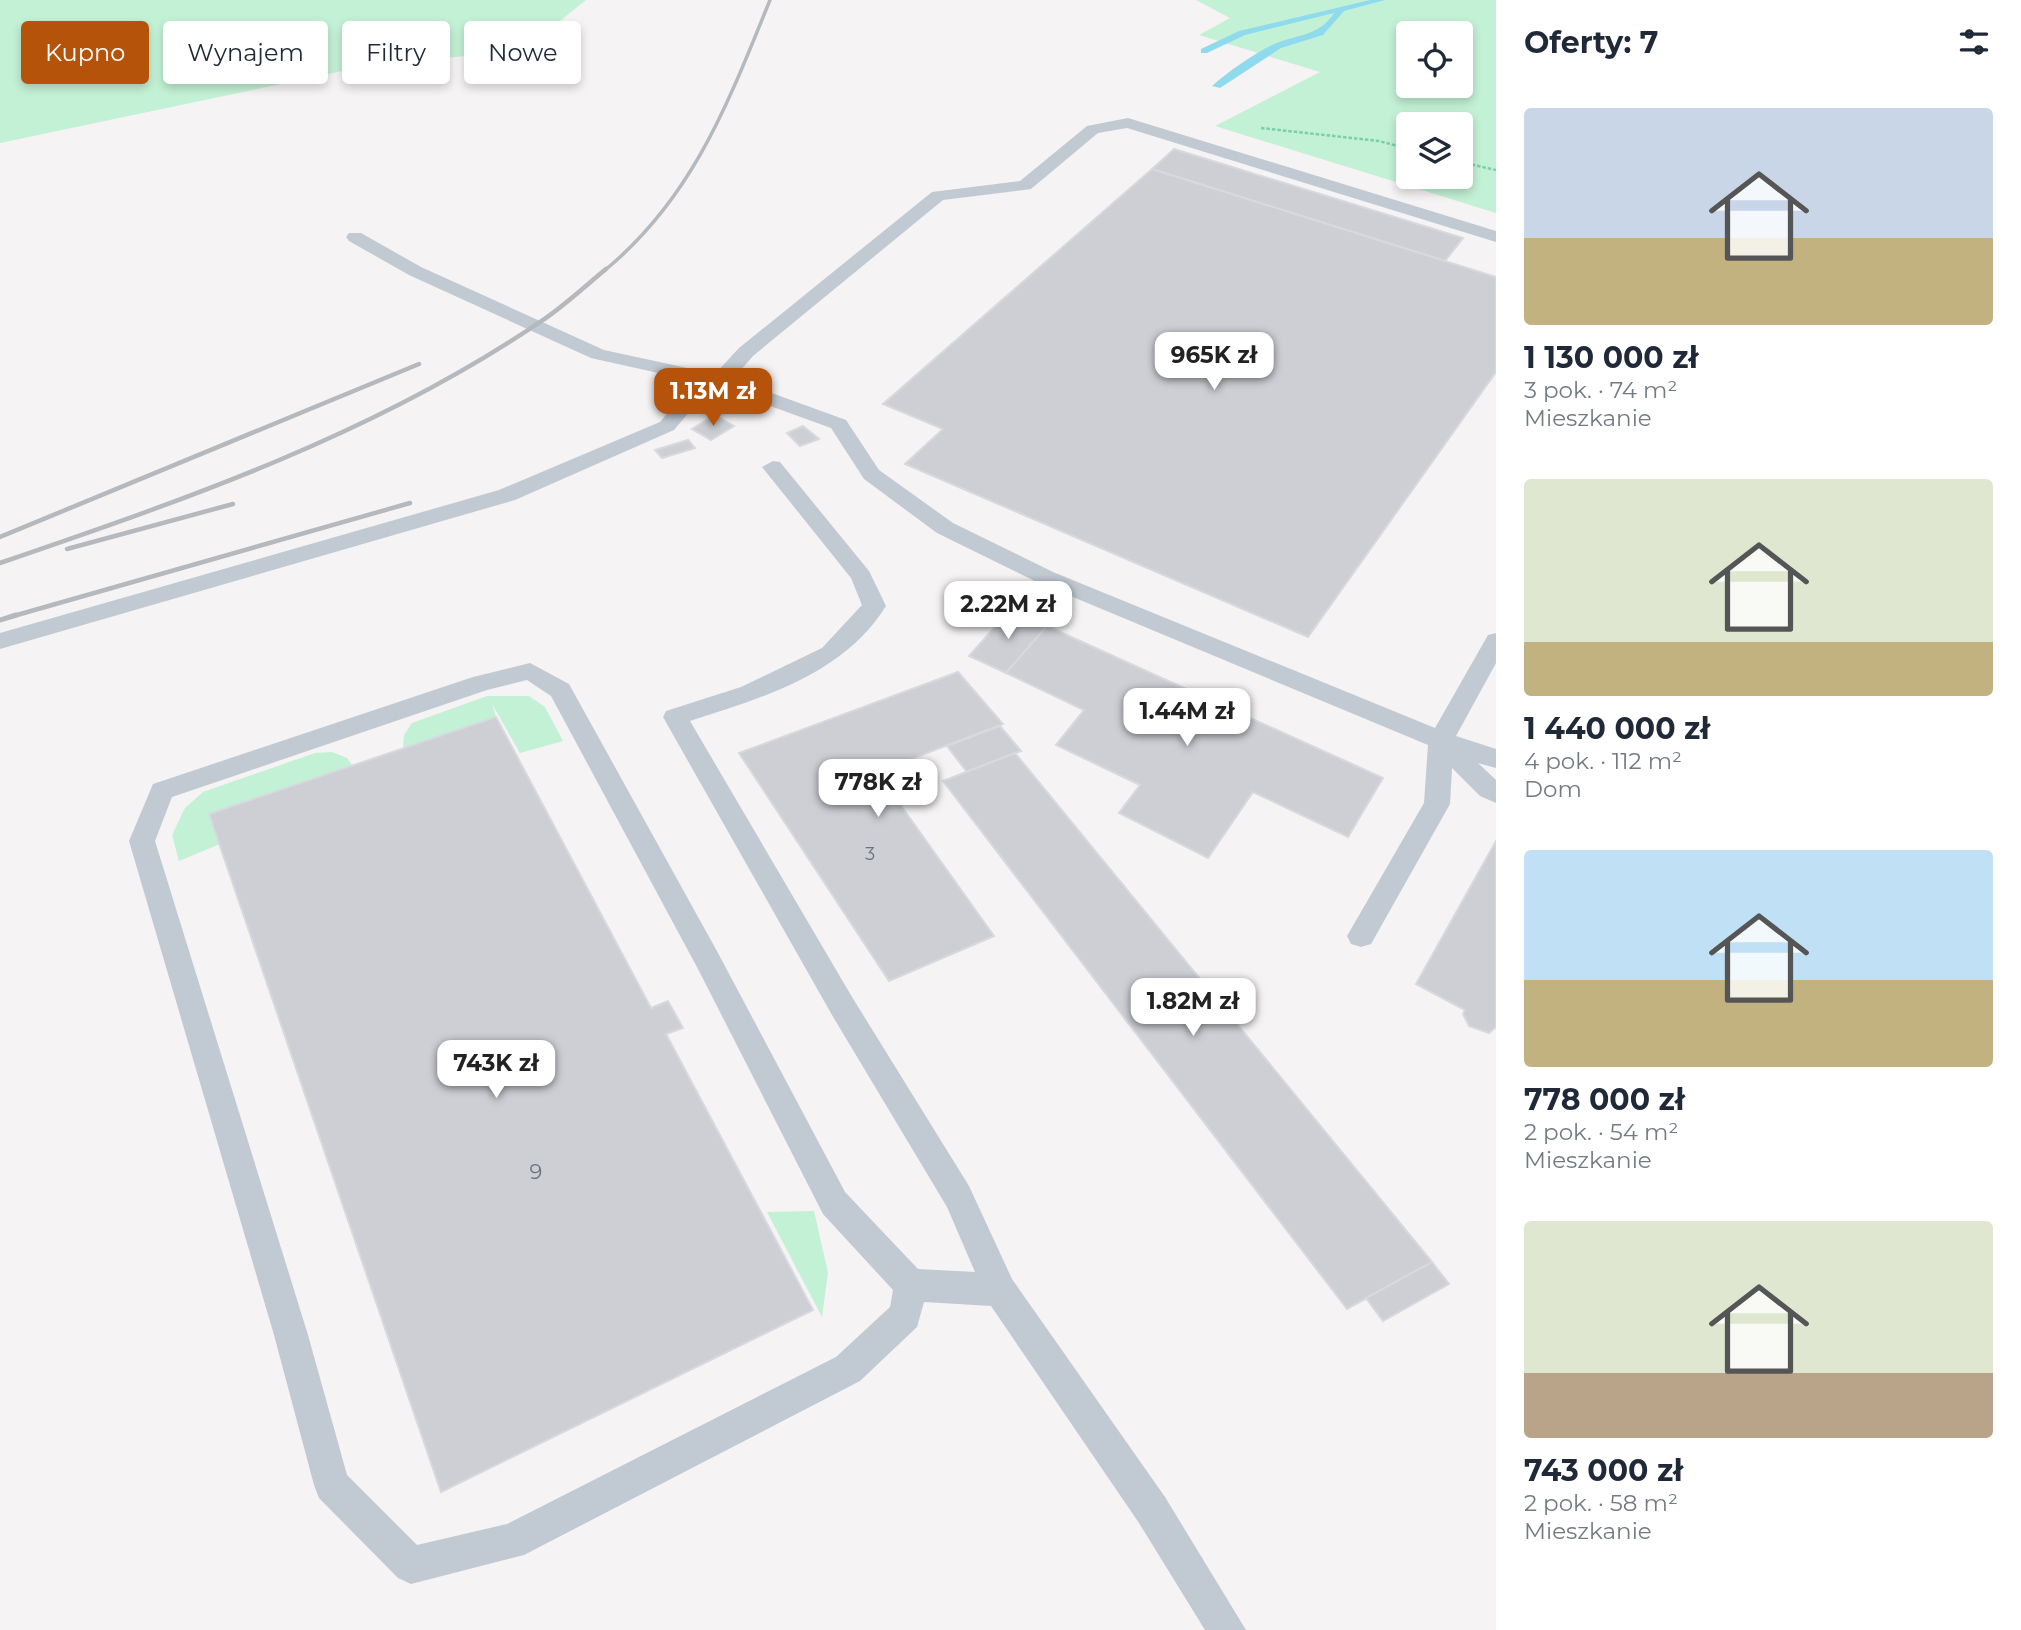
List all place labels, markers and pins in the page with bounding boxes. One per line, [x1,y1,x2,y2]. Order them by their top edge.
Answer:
pin: 965K zł [1149,332,1279,392]
pin: 1.13M zł [641,368,785,428]
pin: 2.22M zł [936,582,1080,641]
pin: 1.44M zł [1115,688,1259,748]
pin: 778K zł [813,760,943,819]
pin: 1.82M zł [1121,978,1265,1038]
pin: 743K zł [431,1040,561,1100]

